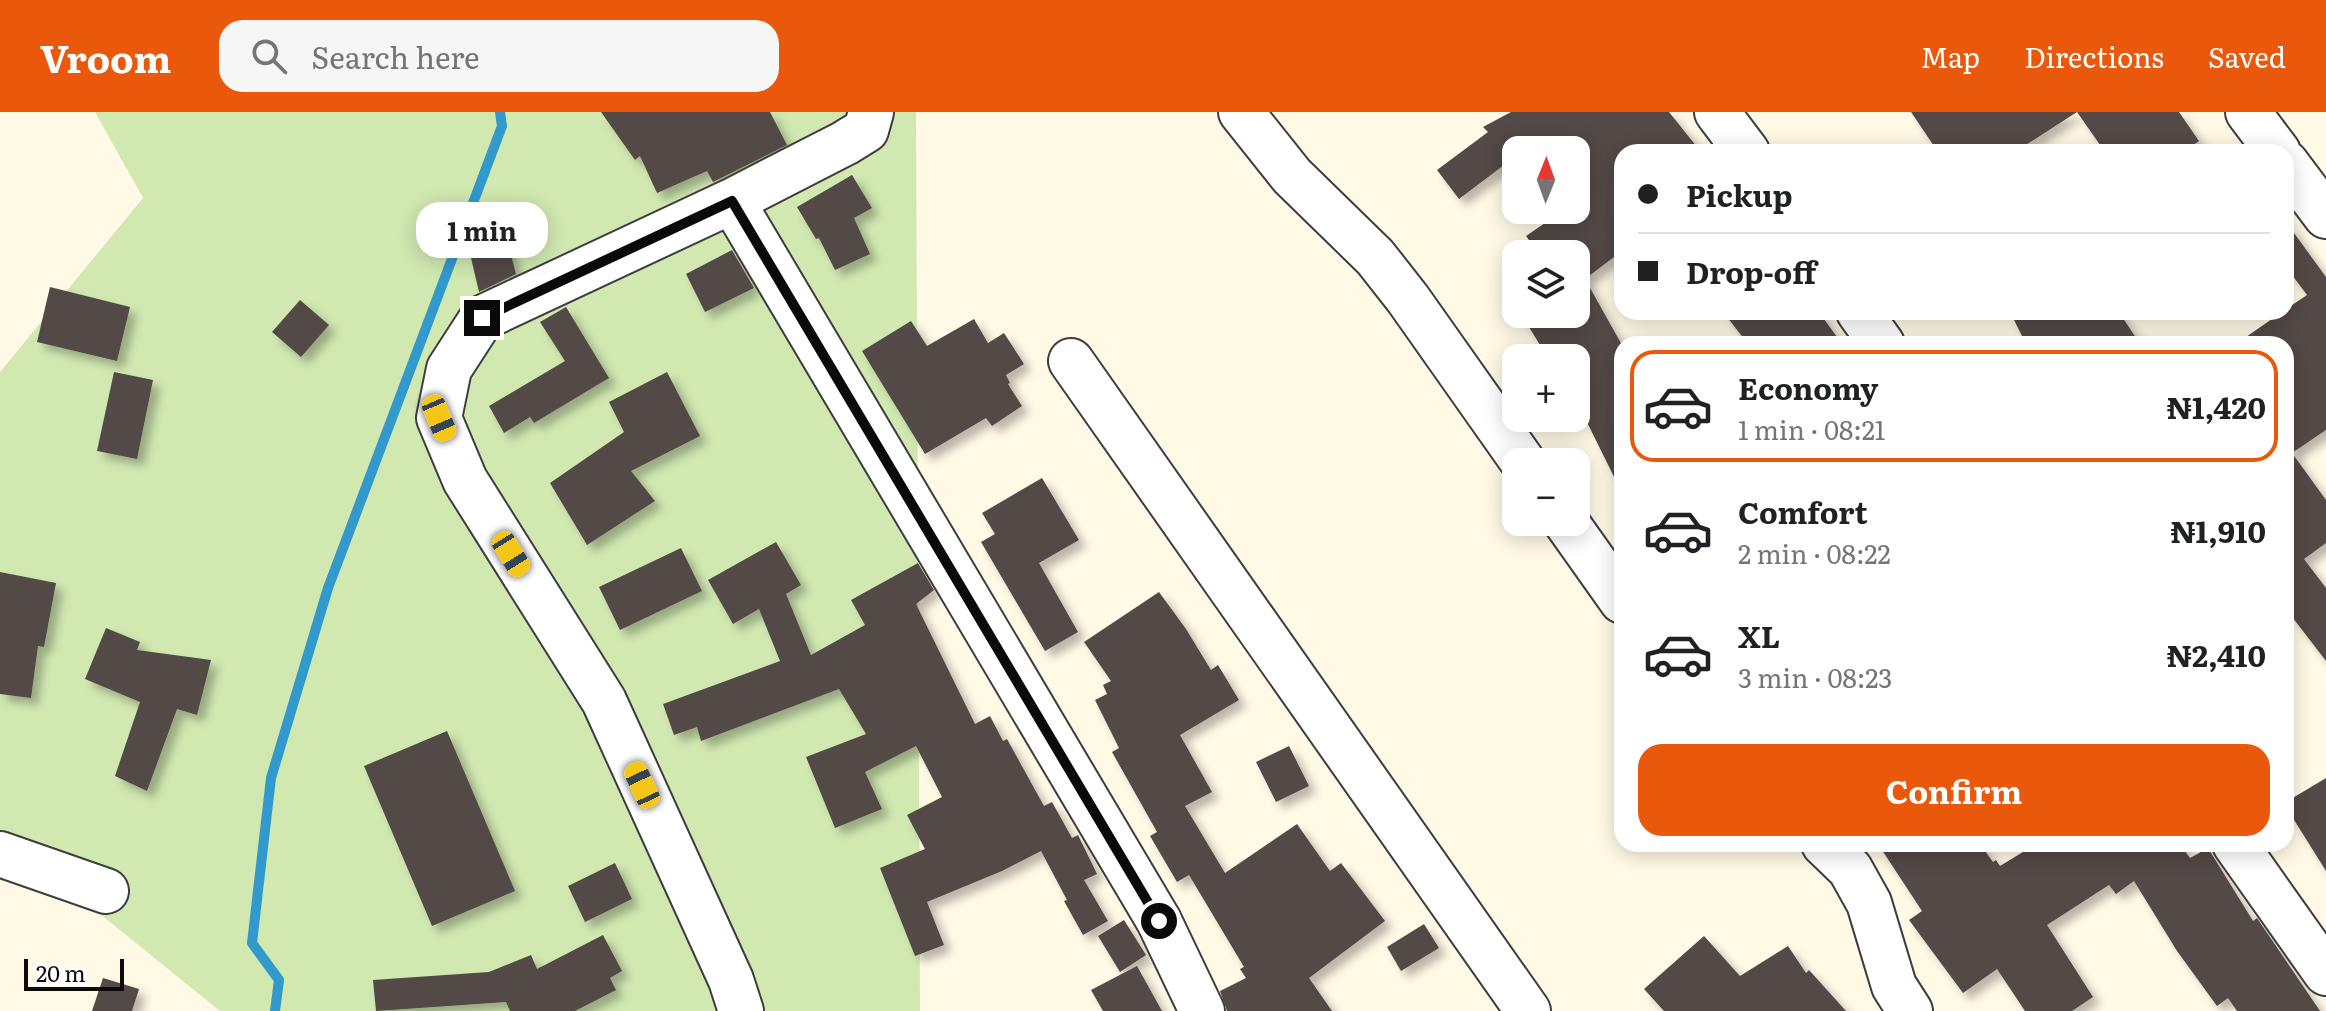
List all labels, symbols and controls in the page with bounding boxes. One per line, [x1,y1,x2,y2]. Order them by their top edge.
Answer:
search box [219,20,779,92]
text: Vroom [40,28,171,85]
icon: search [247,34,291,78]
text: Search here [311,34,480,78]
text: Map [1921,35,1980,77]
text: Directions [2024,35,2164,77]
text: Saved [2208,35,2286,77]
north arrow [1502,136,1590,224]
map controls [1502,136,1590,536]
text: Pickup [1686,172,1793,216]
callout: 1 min [416,202,548,258]
text: 1 min [447,210,517,249]
button: layers [1502,240,1590,328]
text: Drop-off [1686,249,1816,293]
route end [464,300,500,336]
button: + [1502,344,1590,432]
text: Economy [1738,365,1878,409]
icon: car [1642,370,1714,442]
text: ₦1,420 [2167,384,2266,428]
car [419,391,459,445]
text: 1 min · 08:21 [1738,409,1885,448]
button: − [1502,448,1590,536]
text: Comfort [1738,489,1868,533]
icon: car [1642,494,1714,566]
text: ₦1,910 [2170,508,2266,552]
car [488,527,534,581]
text: 2 min · 08:22 [1738,533,1891,572]
text: XL [1738,613,1780,657]
icon: car [1642,618,1714,690]
text: ₦2,410 [2167,632,2266,676]
text: 3 min · 08:23 [1738,657,1892,696]
button: Confirm [1638,744,2270,836]
car [621,758,663,812]
route start [1141,903,1177,939]
scale bar [24,955,124,991]
text: 20 m [36,956,86,989]

